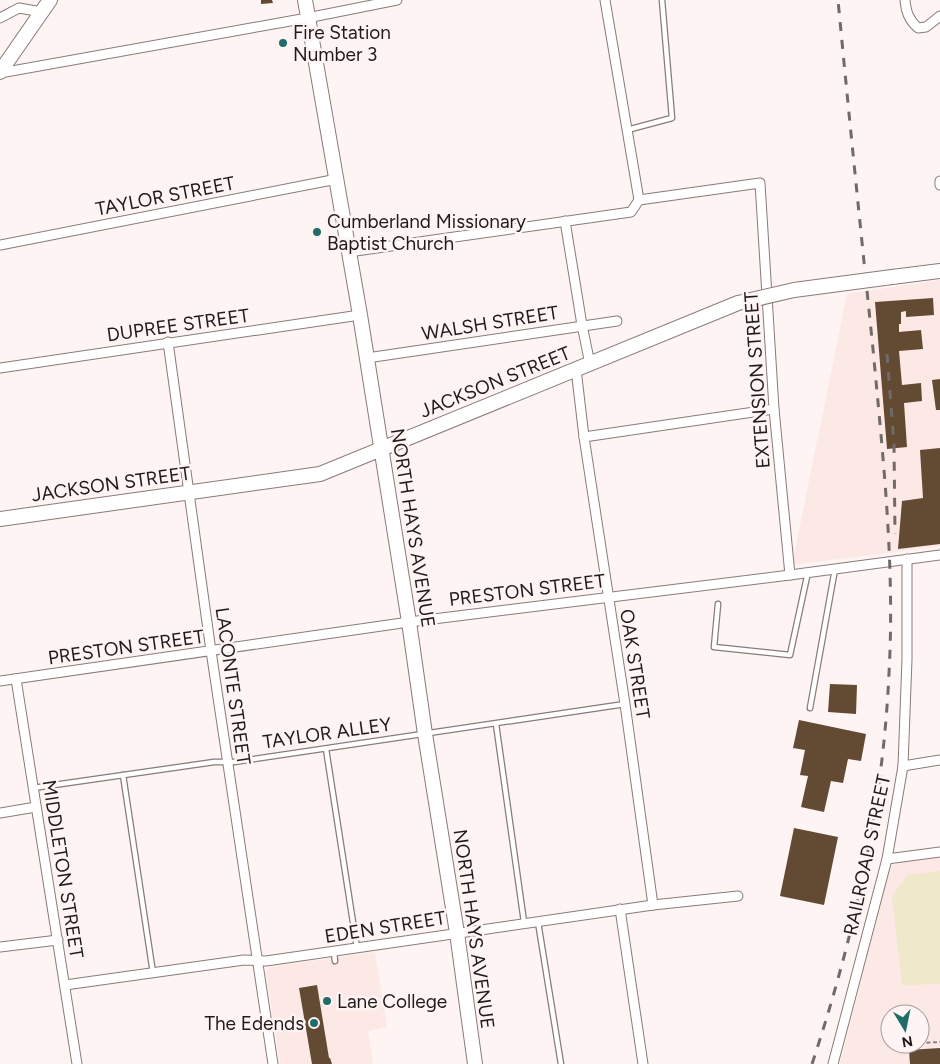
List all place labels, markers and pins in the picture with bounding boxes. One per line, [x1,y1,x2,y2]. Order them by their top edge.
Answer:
place label: Fire Station Number 3 [293,21,391,66]
marker: Fire Station Number 3 [277,37,289,49]
place label: Cumberland Missionary Baptist Church [327,210,526,255]
marker: Cumberland Missionary Baptist Church [311,226,323,238]
place label: Lane College [337,990,447,1013]
marker: Lane College [321,995,333,1007]
place label: The Edends [204,1012,304,1035]
marker: The Edends [308,1017,320,1029]

